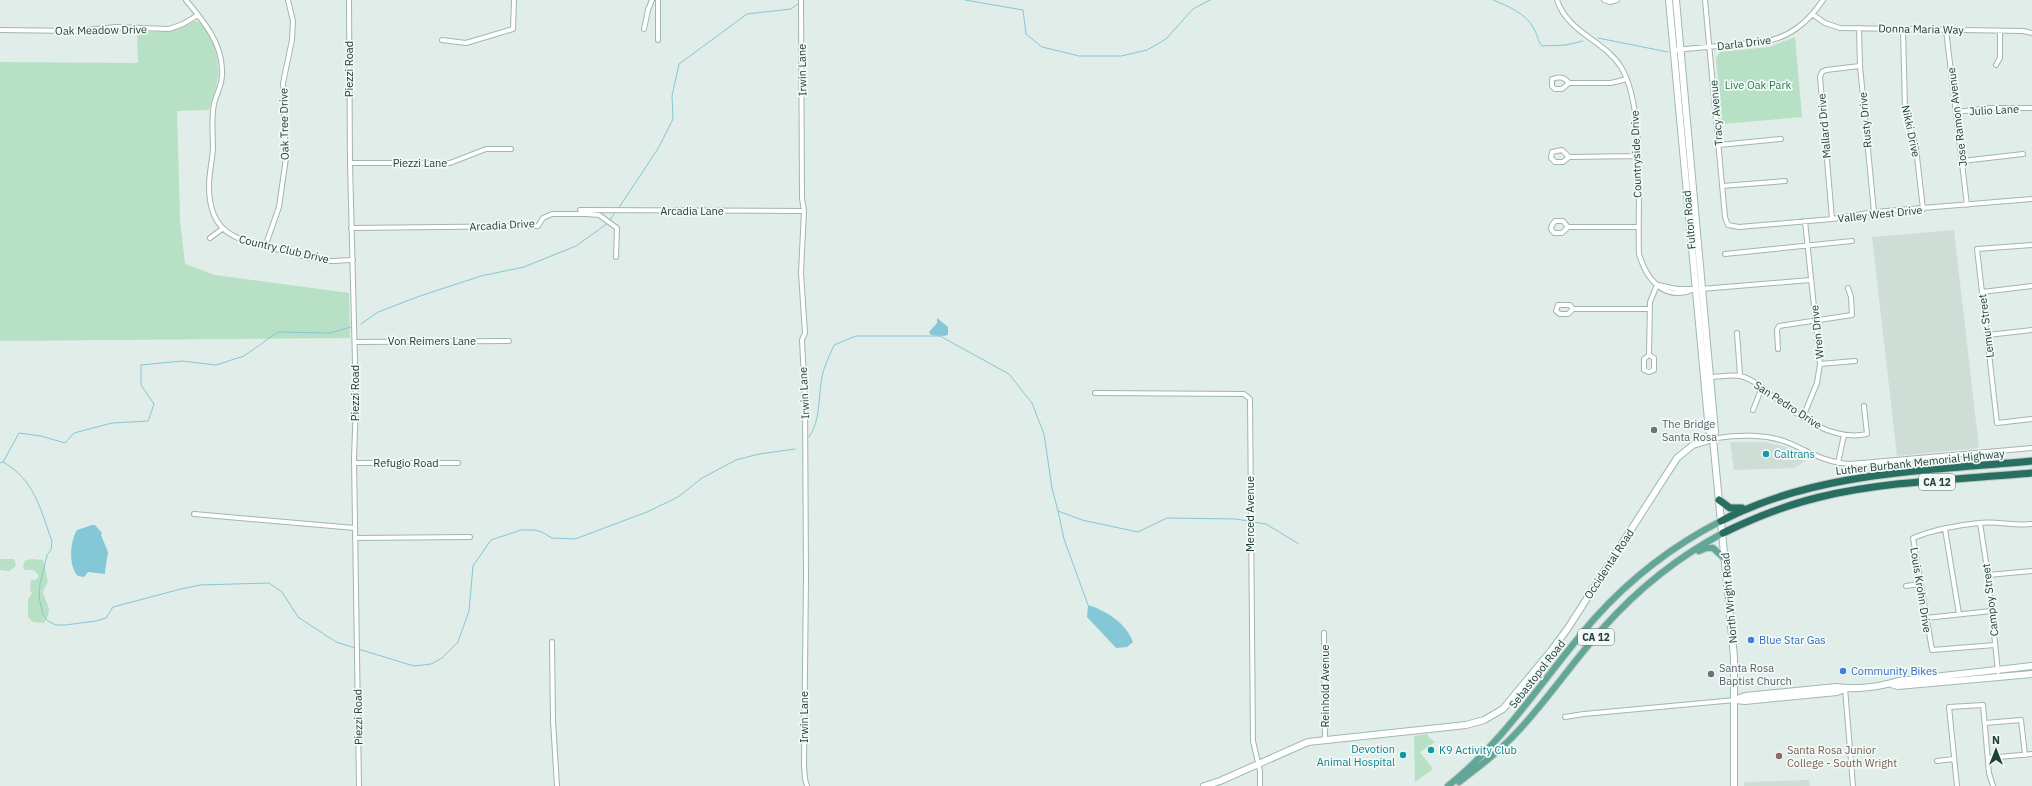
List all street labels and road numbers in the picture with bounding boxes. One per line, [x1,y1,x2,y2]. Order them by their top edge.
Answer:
street label: Donna Maria Way [1878,21,1964,37]
street label: Oak Meadow Drive [55,22,147,38]
street label: Darla Drive [1716,33,1772,53]
street label: Piezzi Road [342,41,356,97]
street label: Irwin Lane [795,44,809,96]
street label: Jose Ramon Avenue [1944,67,1970,167]
street label: Tracy Avenue [1706,80,1726,146]
street label: Oak Tree Drive [276,88,292,160]
street label: Rusty Drive [1856,91,1874,149]
street label: Mallard Drive [1814,93,1834,159]
street label: Julio Lane [1969,102,2019,118]
street label: Nikki Drive [1899,104,1923,158]
street label: Countryside Drive [1627,110,1645,198]
street label: Piezzi Lane [393,156,447,170]
street label: Fulton Road [1679,190,1699,250]
street label: Valley West Drive [1837,203,1923,225]
street label: Arcadia Lane [660,204,724,218]
street label: Arcadia Drive [469,216,535,234]
street label: Country Club Drive [238,232,330,266]
street label: Lemur Street [1975,293,1997,359]
street label: Wren Drive [1807,304,1827,360]
street label: Von Reimers Lane [388,334,476,348]
street label: Piezzi Road [348,365,362,421]
street label: Irwin Lane [796,367,812,419]
street label: San Pedro Drive [1751,378,1825,432]
street label: Luther Burbank Memorial Highway [1835,446,2006,478]
street label: Refugio Road [373,456,439,470]
road number: CA 12 [1919,474,1955,490]
street label: Merced Avenue [1243,476,1257,552]
street label: Occidental Road [1581,526,1637,602]
street label: Louis Krohn Drive [1907,546,1935,634]
street label: North Wright Road [1718,552,1740,644]
street label: Campoy Street [1979,563,2001,637]
road number: CA 12 [1578,629,1614,645]
street label: Sebastopol Road [1506,637,1568,711]
street label: Reinhold Avenue [1318,644,1332,728]
street label: Piezzi Road [351,689,365,745]
street label: Irwin Lane [797,691,811,743]

